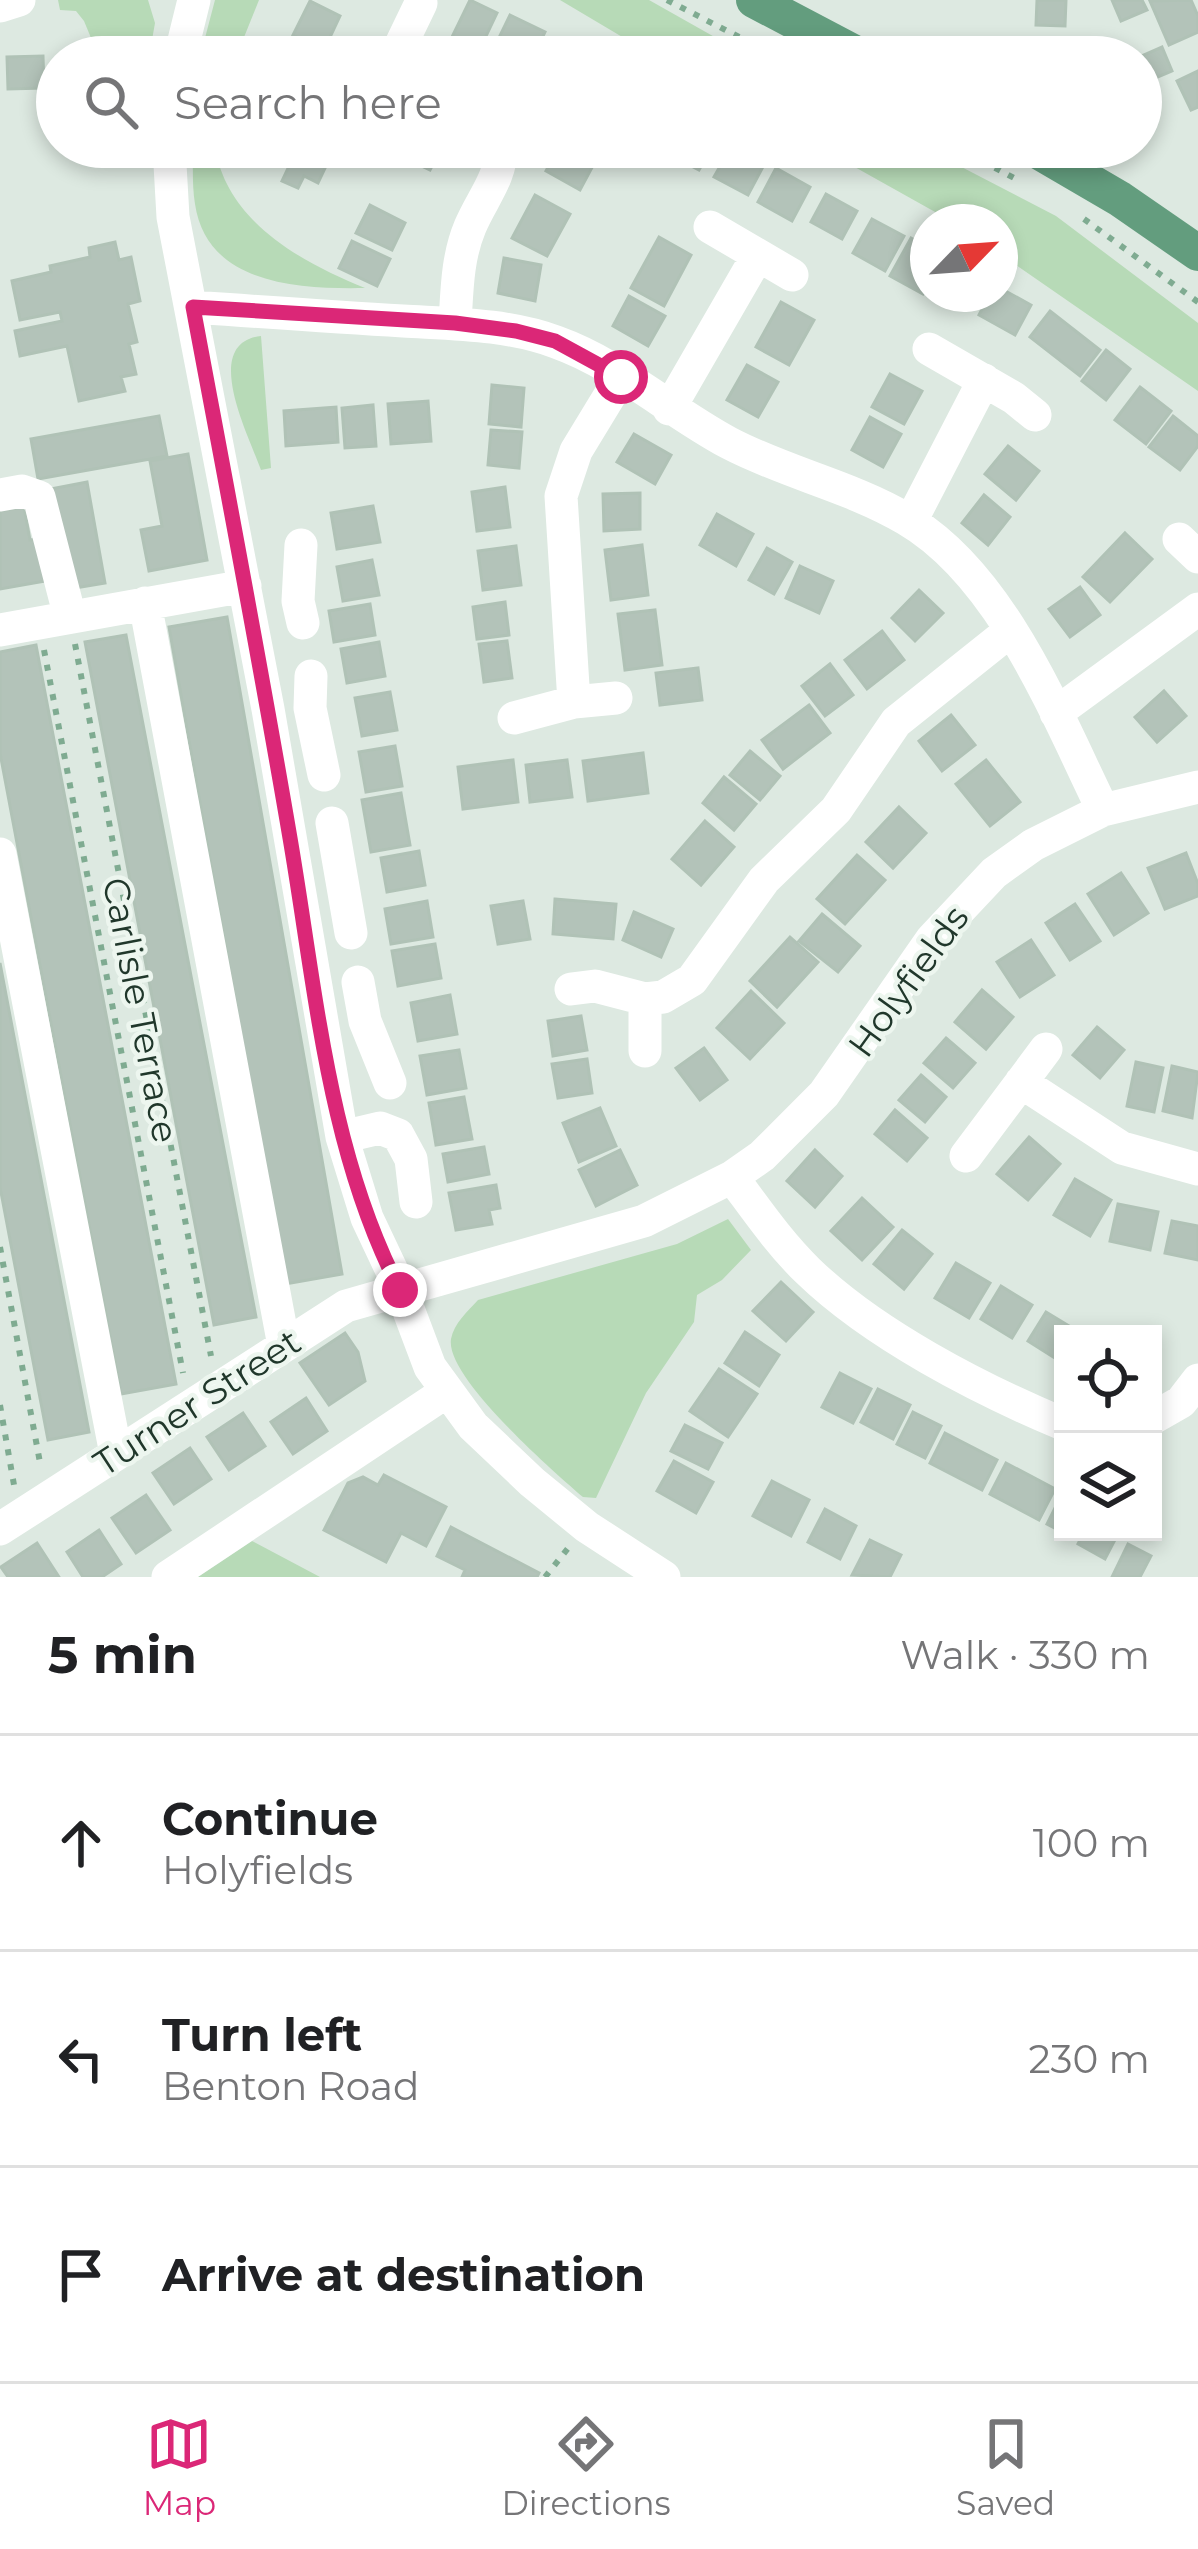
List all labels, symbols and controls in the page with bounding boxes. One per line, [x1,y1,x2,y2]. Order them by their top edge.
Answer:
search box [36,36,1162,168]
icon: search [78,69,144,135]
text: Search here [174,75,442,130]
north arrow [910,204,1018,312]
route start [594,350,648,404]
street label: Carlisle Terrace [94,874,188,1146]
street label: Holyfields [838,897,978,1065]
route end [373,1263,427,1317]
street label: Turner Street [86,1319,308,1485]
map controls [1054,1325,1162,1541]
button: locate [1054,1325,1162,1433]
button: layers [1054,1433,1162,1541]
text: 5 min [48,1624,197,1686]
text: Walk · 330 m [901,1631,1150,1679]
text: Continue [162,1791,378,1846]
icon: ahead [48,1810,114,1876]
text: 100 m [1033,1819,1150,1867]
text: Holyfields [162,1846,353,1894]
text: Turn left [162,2007,362,2062]
icon: left [48,2026,114,2092]
text: 230 m [1028,2035,1150,2083]
text: Benton Road [162,2062,419,2110]
icon: arrive [48,2242,114,2308]
text: Arrive at destination [162,2247,645,2302]
tab: Map [143,2411,216,2523]
tab: Directions [502,2411,671,2523]
tab: Saved [956,2411,1055,2523]

